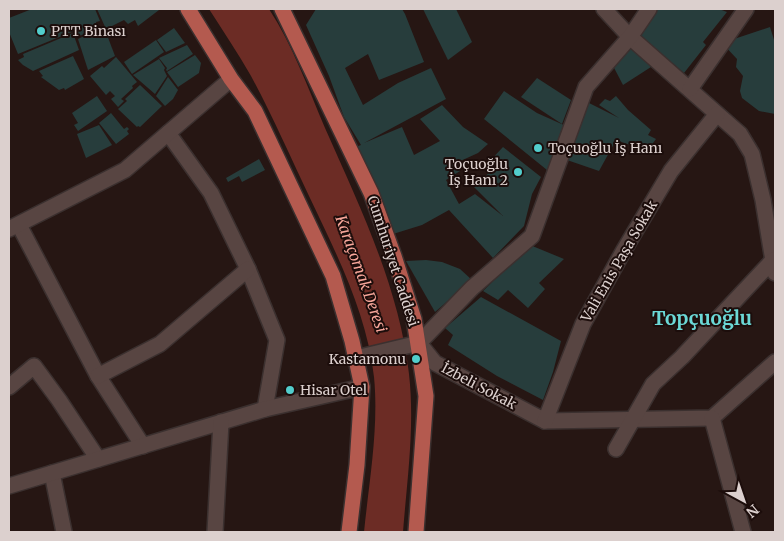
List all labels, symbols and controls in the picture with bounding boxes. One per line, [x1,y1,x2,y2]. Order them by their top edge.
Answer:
place label: PTT Binası [51,22,126,40]
marker: PTT Binası [35,25,47,37]
place label: Toçuoğlu İş Hanı [548,139,663,157]
marker: Toçuoğlu İş Hanı [532,142,544,154]
place label: Toçuoğlu İş Hanı 2 [445,155,508,189]
marker: Toçuoğlu İş Hanı 2 [512,166,524,178]
street label: Cumhuriyet Caddesi [363,193,423,329]
street label: Vali Enis Paşa Sokak [576,197,661,326]
water label: Karaçomak Deresi [331,212,391,335]
district label: Topçuoğlu [652,306,752,330]
place label: Kastamonu [329,350,406,368]
marker: Kastamonu [410,353,422,365]
street label: İzbeli Sokak [438,359,520,413]
place label: Hisar Otel [300,381,368,399]
marker: Hisar Otel [284,384,296,396]
north arrow [719,476,769,526]
text: N [742,501,762,521]

